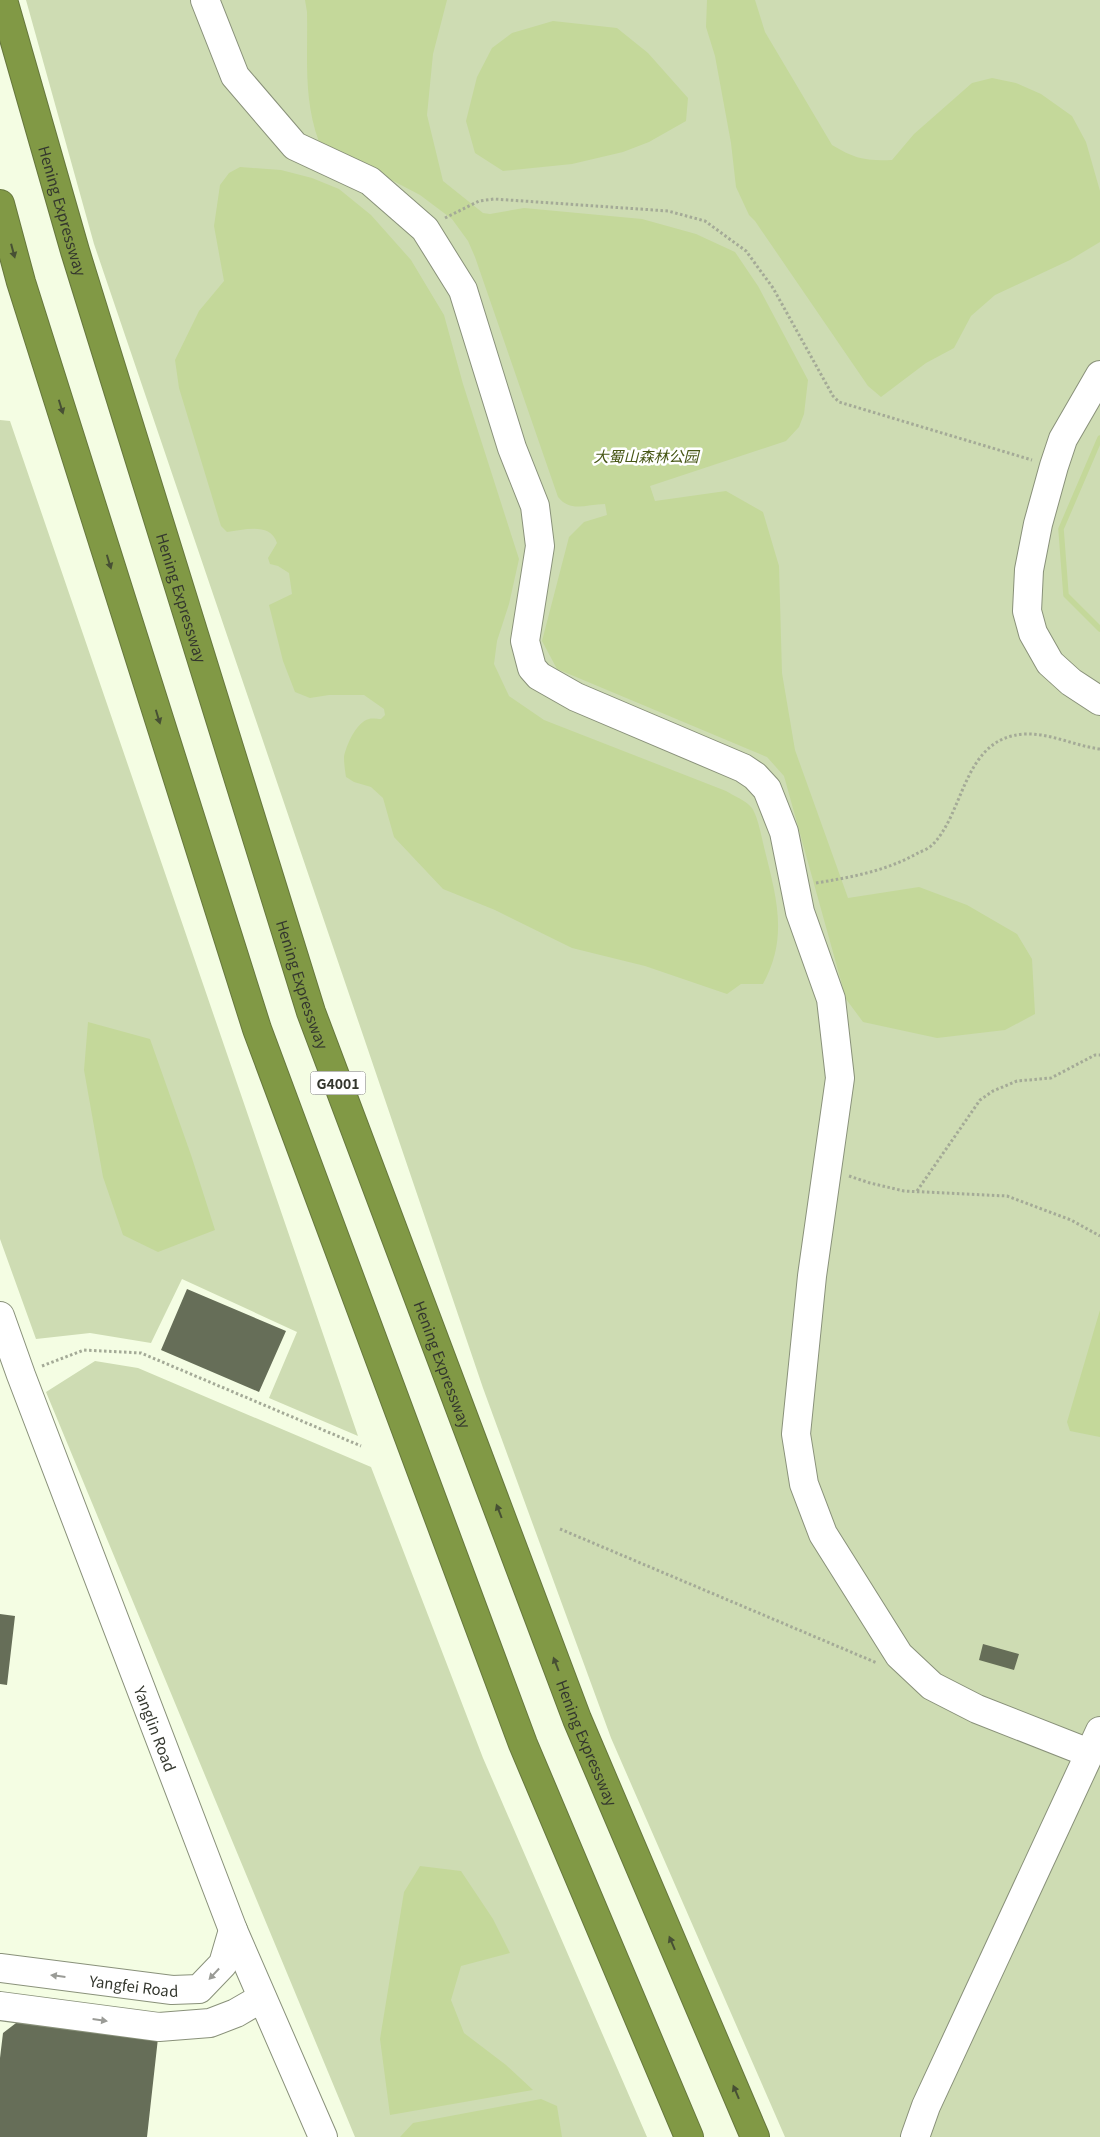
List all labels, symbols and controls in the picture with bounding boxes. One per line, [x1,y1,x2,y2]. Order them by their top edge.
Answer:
street label: Hening Expressway [35,143,93,278]
one-way arrow [9,244,17,259]
one-way arrow [57,399,65,414]
park label: 大蜀山森林公园 [593,445,700,466]
street label: Hening Expressway [153,530,213,665]
one-way arrow [106,554,114,569]
one-way arrow [155,709,163,724]
street label: Hening Expressway [272,917,334,1052]
road number: G4001 [310,1072,366,1094]
street label: Hening Expressway [410,1297,477,1431]
one-way arrow [495,1504,502,1519]
one-way arrow [552,1656,559,1671]
street label: Hening Expressway [553,1676,623,1809]
street label: Yanglin Road [130,1682,182,1774]
one-way arrow [668,1936,676,1950]
one-way arrow [208,1968,220,1980]
street label: Yangfei Road [87,1969,179,2001]
one-way arrow [50,1971,66,1979]
one-way arrow [93,2016,109,2024]
one-way arrow [732,2085,740,2099]

